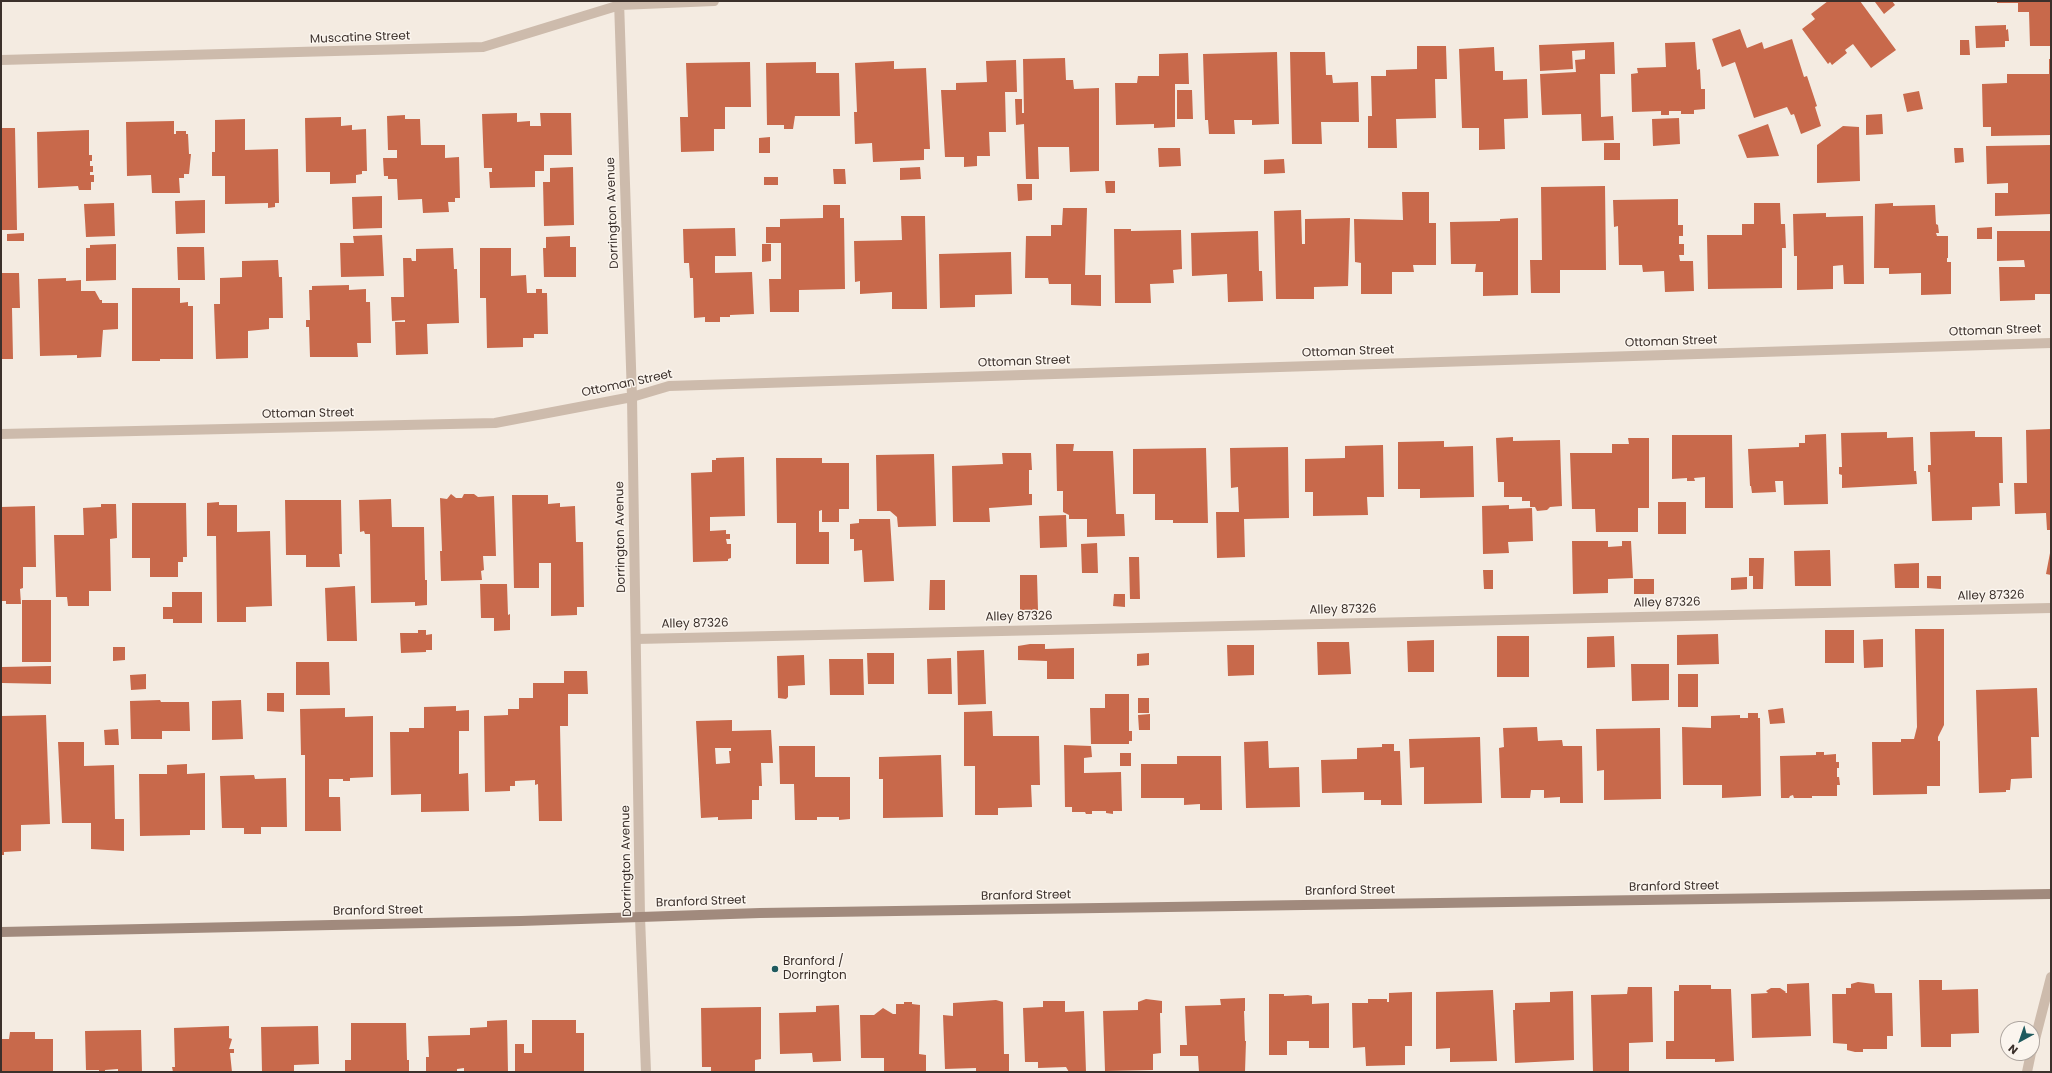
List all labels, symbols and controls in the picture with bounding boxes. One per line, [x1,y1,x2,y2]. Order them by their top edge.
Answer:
street label: Muscatine Street [310,29,410,47]
street label: Dorrington Avenue [604,157,622,269]
street label: Ottoman Street [1949,322,2041,340]
street label: Ottoman Street [1625,333,1717,351]
street label: Ottoman Street [1302,343,1394,361]
street label: Ottoman Street [978,353,1070,371]
street label: Ottoman Street [580,367,674,401]
street label: Ottoman Street [262,406,354,422]
street label: Dorrington Avenue [613,481,629,593]
street label: Alley 87326 [1957,588,2025,604]
street label: Alley 87326 [1633,595,1701,611]
street label: Alley 87326 [1309,602,1377,618]
street label: Alley 87326 [985,609,1053,625]
street label: Alley 87326 [661,616,729,632]
street label: Dorrington Avenue [619,805,635,917]
street label: Branford Street [1629,879,1719,895]
street label: Branford Street [1305,883,1395,899]
street label: Branford Street [981,888,1071,904]
street label: Branford Street [656,893,746,911]
street label: Branford Street [333,903,423,919]
place label: Branford / Dorrington [783,955,847,983]
marker: Branford / Dorrington [770,964,780,974]
north arrow [2000,1021,2040,1061]
text: N [2005,1041,2021,1058]

